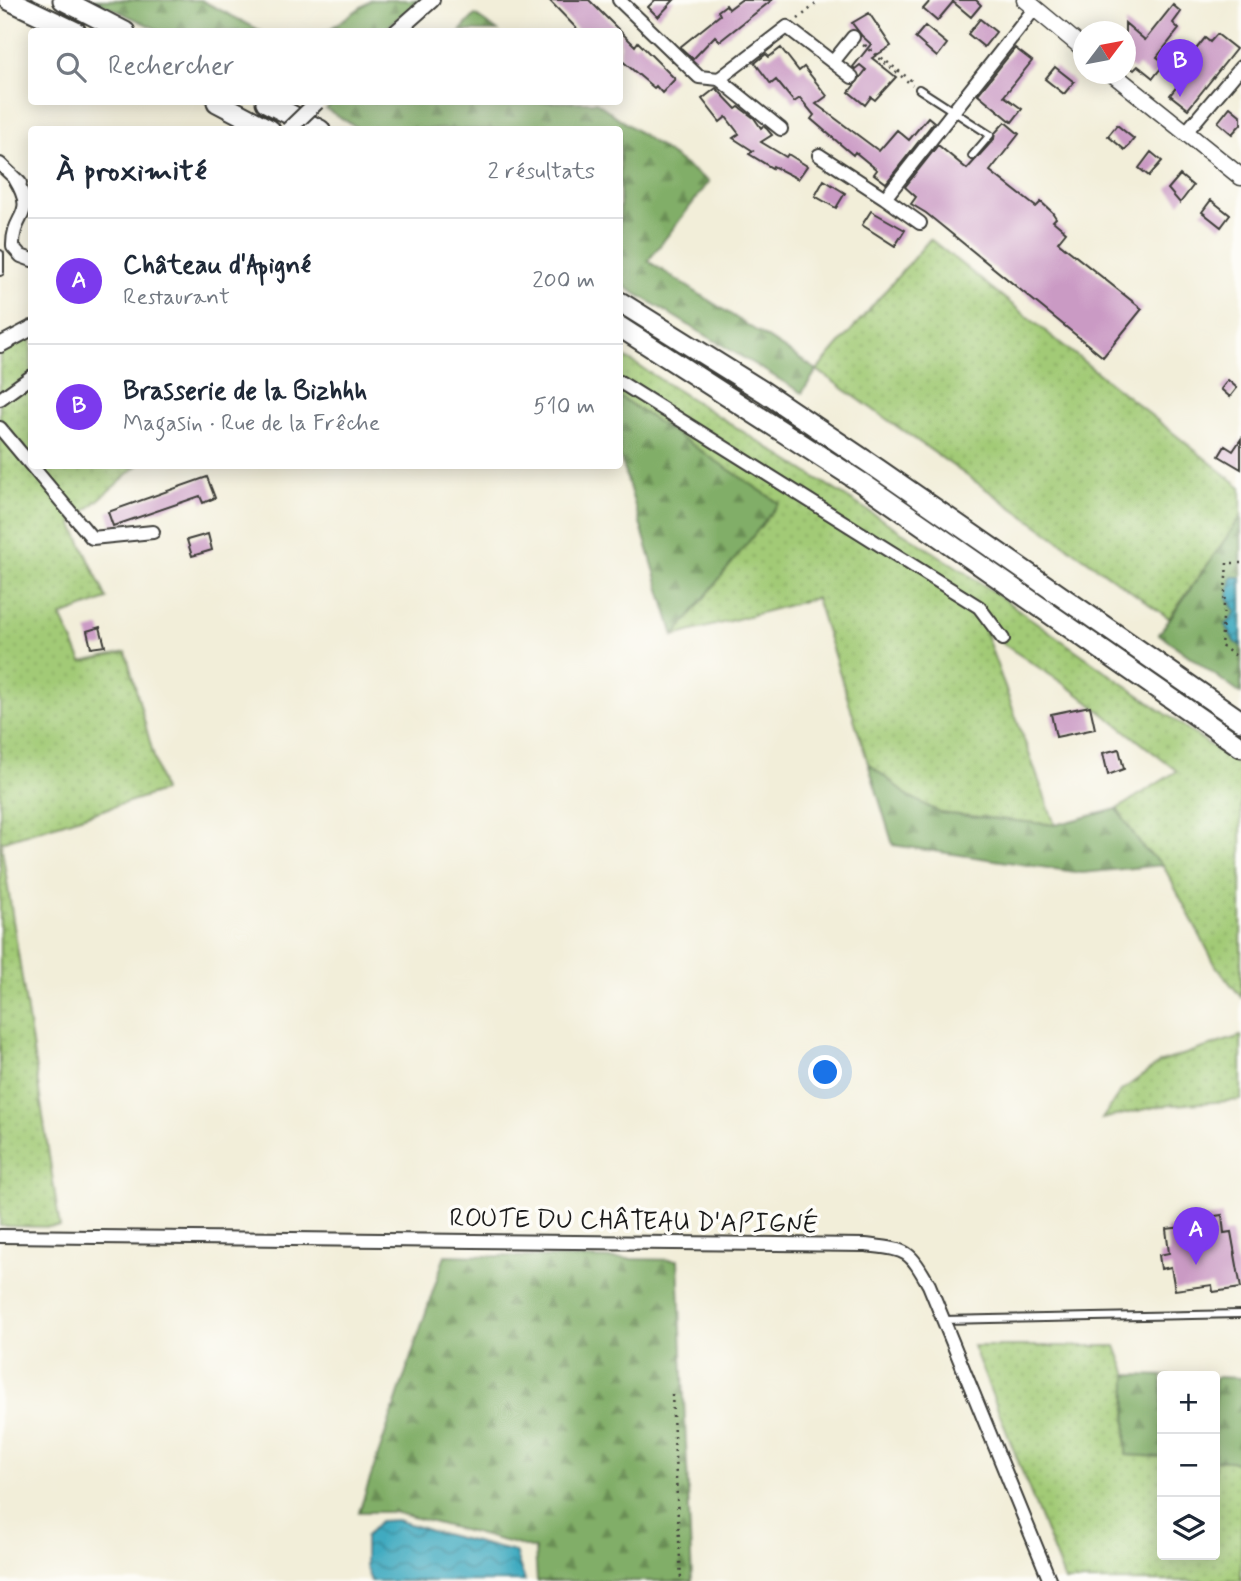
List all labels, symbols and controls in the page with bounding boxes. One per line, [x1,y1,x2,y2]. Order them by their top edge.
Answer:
north arrow [1073,21,1136,84]
search box [28,28,623,105]
pin: B [1157,39,1203,97]
icon: search [52,48,90,86]
text: Rechercher [108,50,234,84]
text: À proximité [56,152,207,191]
text: 2 résultats [487,157,595,187]
text: Château d'Apigné [123,249,311,283]
text: A [71,266,87,296]
text: 200 m [532,266,595,296]
text: Restaurant [123,283,230,313]
text: Brasserie de la Bizhhh [123,375,367,409]
text: B [72,392,86,422]
text: 510 m [533,392,595,422]
text: Magasin · Rue de la Frêche [123,409,380,439]
your location [808,1055,842,1089]
street label: ROUTE DU CHÂTEAU D'APIGNÉ [449,1200,819,1242]
pin: A [1173,1207,1219,1265]
map controls [1157,1371,1220,1560]
button: + [1157,1371,1220,1434]
button: − [1157,1434,1220,1497]
button: layers [1157,1497,1220,1560]

